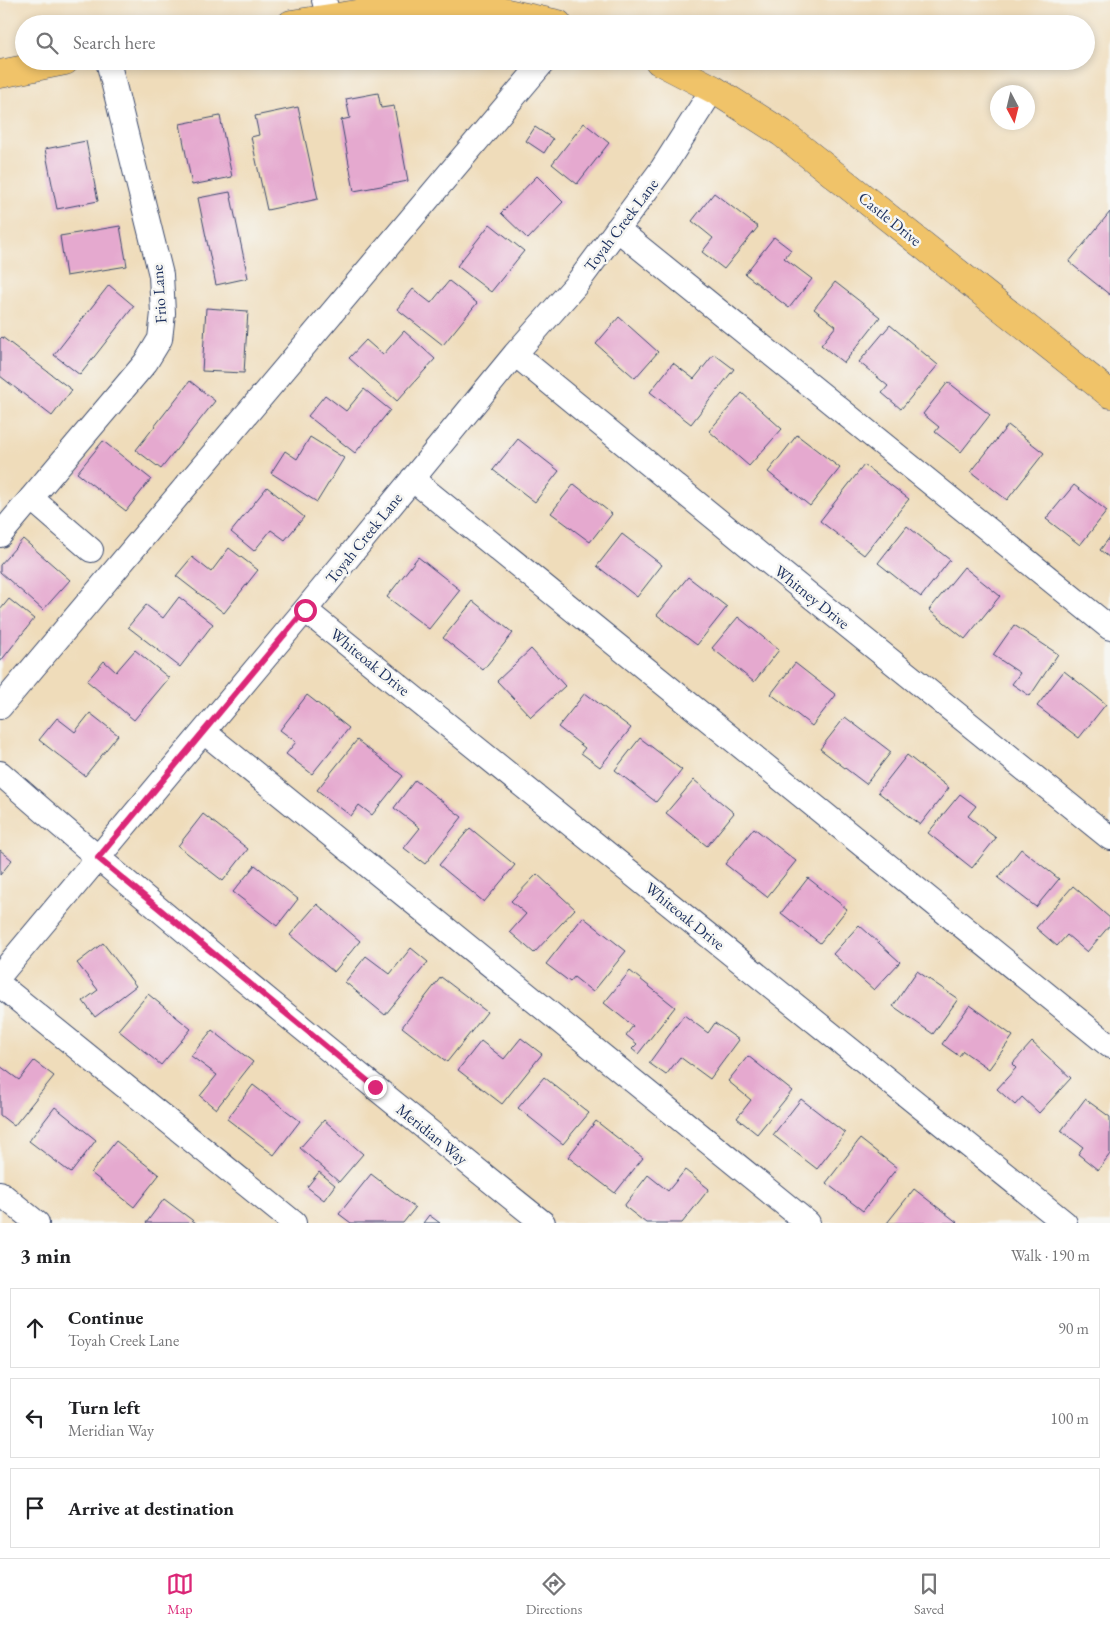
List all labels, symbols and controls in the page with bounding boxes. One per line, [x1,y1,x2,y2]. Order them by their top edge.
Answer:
search box [15,15,1095,70]
icon: search [33,29,61,57]
text: Search here [73,30,155,55]
north arrow [990,85,1035,130]
street label: Toyah Creek Lane [579,174,663,276]
street label: Castle Drive [854,187,926,251]
street label: Frio Lane [146,264,172,324]
street label: Toyah Creek Lane [321,488,407,588]
street label: Whitney Drive [770,560,854,634]
route start [294,599,317,622]
street label: Whiteoak Drive [326,623,414,701]
street label: Whiteoak Drive [641,877,729,955]
route end [364,1076,387,1099]
street label: Meridian Way [392,1099,473,1170]
text: 3 min [20,1242,71,1269]
text: Walk · 190 m [1011,1245,1090,1266]
text: Continue [68,1305,143,1330]
icon: ahead [21,1314,49,1342]
text: 90 m [1058,1318,1089,1339]
text: Toyah Creek Lane [68,1330,179,1351]
text: Turn left [68,1395,140,1420]
icon: left [21,1404,49,1432]
text: 100 m [1050,1408,1089,1429]
text: Meridian Way [68,1420,154,1441]
icon: arrive [21,1494,49,1522]
text: Arrive at destination [68,1496,234,1521]
tab: Map [166,1570,194,1618]
tab: Directions [526,1570,582,1618]
tab: Saved [914,1570,944,1618]

